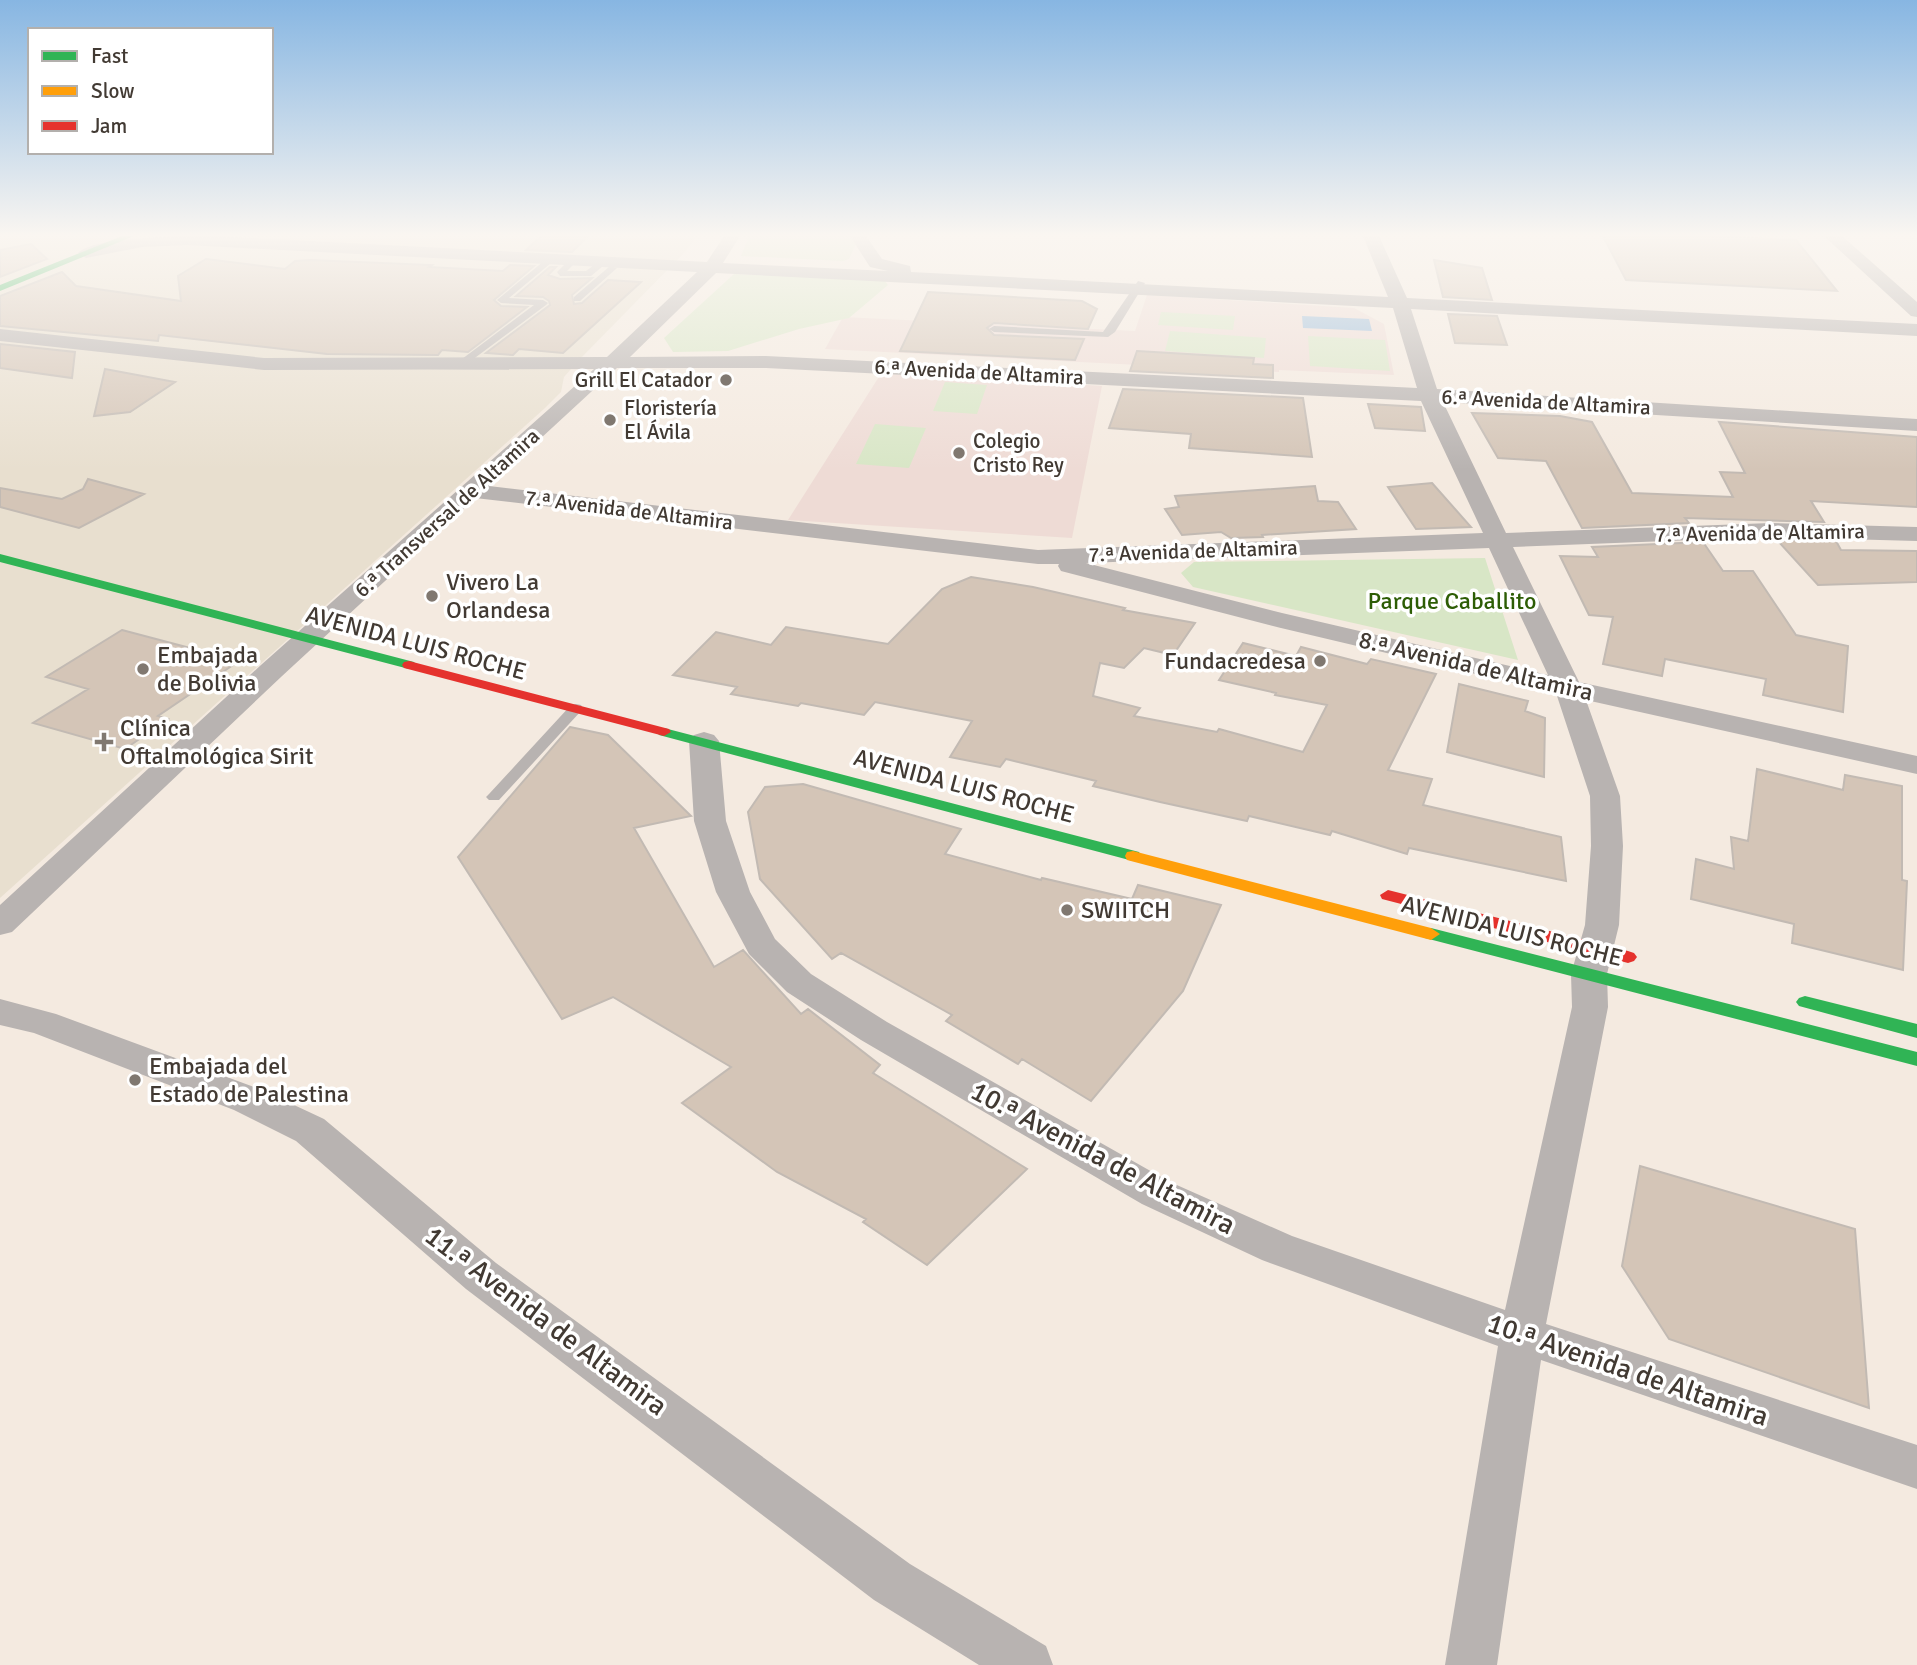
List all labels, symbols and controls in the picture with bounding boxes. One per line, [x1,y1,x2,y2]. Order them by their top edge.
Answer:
legend [28,28,273,154]
text: Fast [91,43,128,69]
text: Slow [91,78,135,104]
text: Jam [91,113,127,139]
street label: 6.ª Avenida de Altamira [874,354,1084,390]
place label: Grill El Catador [575,367,712,393]
marker: Grill El Catador [718,372,734,388]
street label: 6.ª Avenida de Altamira [1441,384,1651,420]
place label: Floristería El Ávila [624,395,717,445]
marker: Floristería El Ávila [602,412,618,428]
street label: 6.ª Transversal de Altamira [349,423,545,603]
place label: Colegio Cristo Rey [973,428,1064,478]
marker: Colegio Cristo Rey [951,445,967,461]
street label: 7.ª Avenida de Altamira [523,484,735,536]
street label: 7.ª Avenida de Altamira [1655,518,1865,548]
street label: 7.ª Avenida de Altamira [1088,534,1298,568]
place label: Vivero La Orlandesa [446,567,550,625]
park label: Parque Caballito [1367,586,1537,616]
marker: Vivero La Orlandesa [424,588,440,604]
street label: AVENIDA LUIS ROCHE [302,599,530,687]
street label: 8.ª Avenida de Altamira [1356,624,1596,708]
place label: Embajada de Bolivia [157,640,258,698]
place label: Fundacredesa [1164,646,1306,676]
marker: Fundacredesa [1312,653,1328,669]
marker: Embajada de Bolivia [135,661,151,677]
place label: Clínica Oftalmológica Sirit [120,713,313,771]
marker: Clínica Oftalmológica Sirit [94,732,114,752]
street label: AVENIDA LUIS ROCHE [850,742,1078,830]
street label: AVENIDA LUIS ROCHE [1398,889,1626,973]
place label: SWIITCH [1081,895,1170,925]
marker: SWIITCH [1059,902,1075,918]
place label: Embajada del Estado de Palestina [149,1051,349,1109]
marker: Embajada del Estado de Palestina [127,1072,143,1088]
street label: 10.ª Avenida de Altamira [965,1074,1241,1242]
street label: 11.ª Avenida de Altamira [418,1219,674,1423]
street label: 10.ª Avenida de Altamira [1483,1306,1773,1434]

